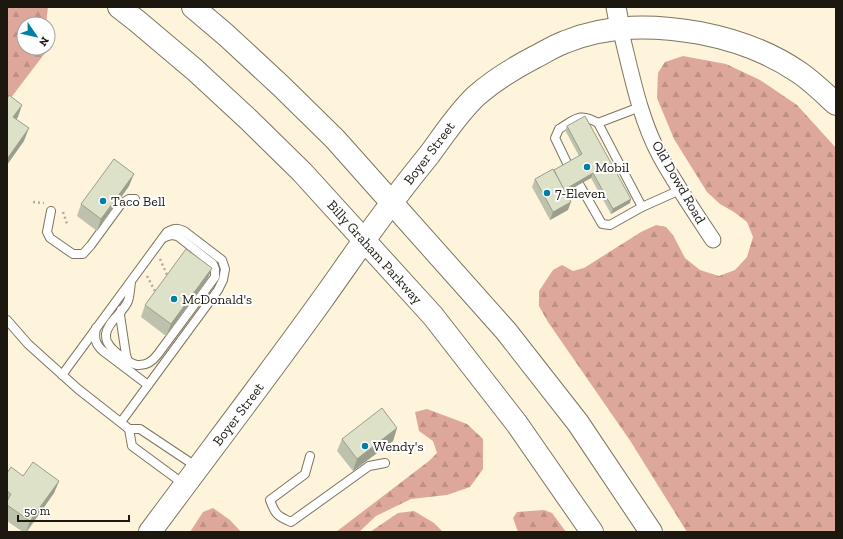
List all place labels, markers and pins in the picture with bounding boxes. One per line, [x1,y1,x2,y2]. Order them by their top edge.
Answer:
place label: Mobil [595,159,630,176]
marker: Mobil [582,162,592,172]
place label: 7-Eleven [555,185,606,202]
marker: 7-Eleven [542,188,552,198]
place label: Taco Bell [111,193,166,210]
marker: Taco Bell [98,196,108,206]
place label: McDonald's [182,291,252,308]
marker: McDonald's [169,294,179,304]
place label: Wendy's [373,438,424,455]
marker: Wendy's [360,441,370,451]

